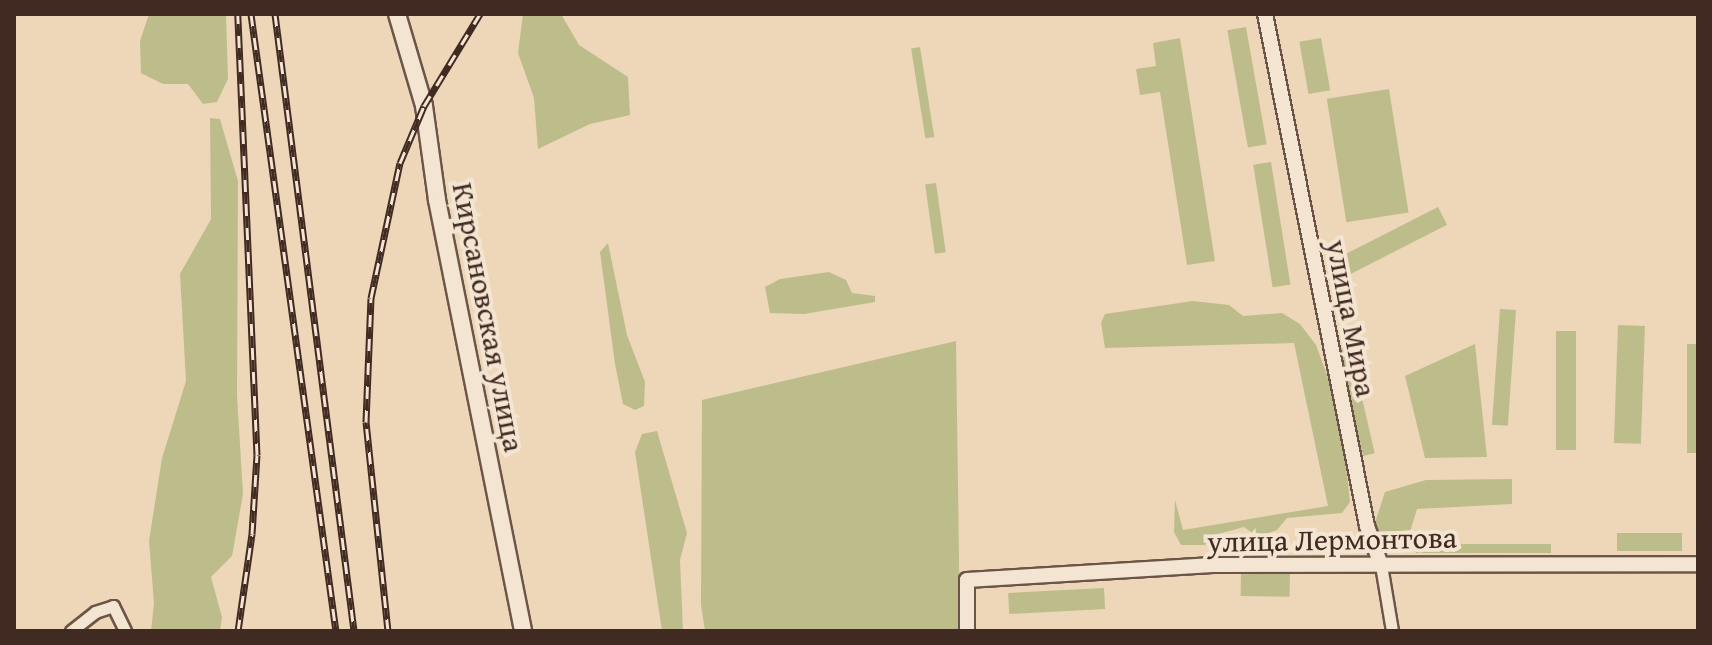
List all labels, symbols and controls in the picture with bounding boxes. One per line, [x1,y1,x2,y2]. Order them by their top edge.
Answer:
street label: Кирсановская улица [445,179,533,455]
street label: улица Мира [1319,236,1385,400]
street label: улица Лермонтова [1207,519,1457,559]

